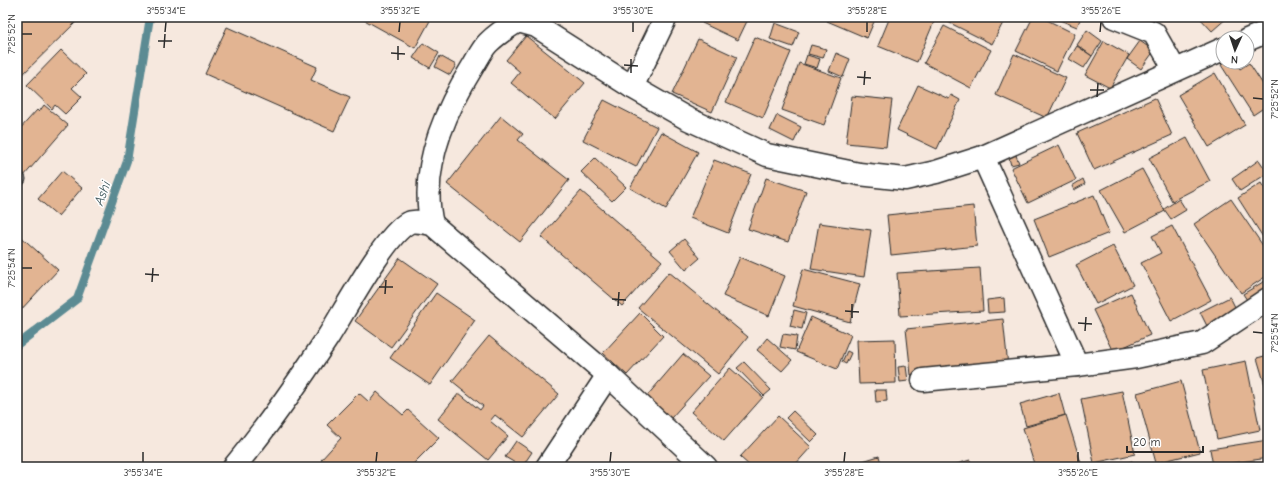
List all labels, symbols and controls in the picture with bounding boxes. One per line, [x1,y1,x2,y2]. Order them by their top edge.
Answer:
text: 3°55'34"E [146,5,186,17]
text: 3°55'32"E [380,5,420,17]
text: 3°55'30"E [613,5,653,17]
text: 3°55'28"E [847,5,887,17]
text: 3°55'26"E [1081,5,1121,17]
text: 7°25'52"N [6,14,18,54]
north arrow [1215,30,1255,70]
text: N [1231,53,1238,66]
text: 7°25'52"N [1269,79,1281,119]
water label: Ashi [90,178,115,209]
text: 7°25'54"N [6,248,18,288]
text: 7°25'54"N [1269,313,1281,353]
scale bar [1127,428,1203,454]
text: 20 m [1133,435,1161,449]
text: 3°55'34"E [123,467,163,479]
text: 3°55'32"E [356,467,396,479]
text: 3°55'30"E [590,467,630,479]
text: 3°55'28"E [824,467,864,479]
text: 3°55'26"E [1058,467,1098,479]

